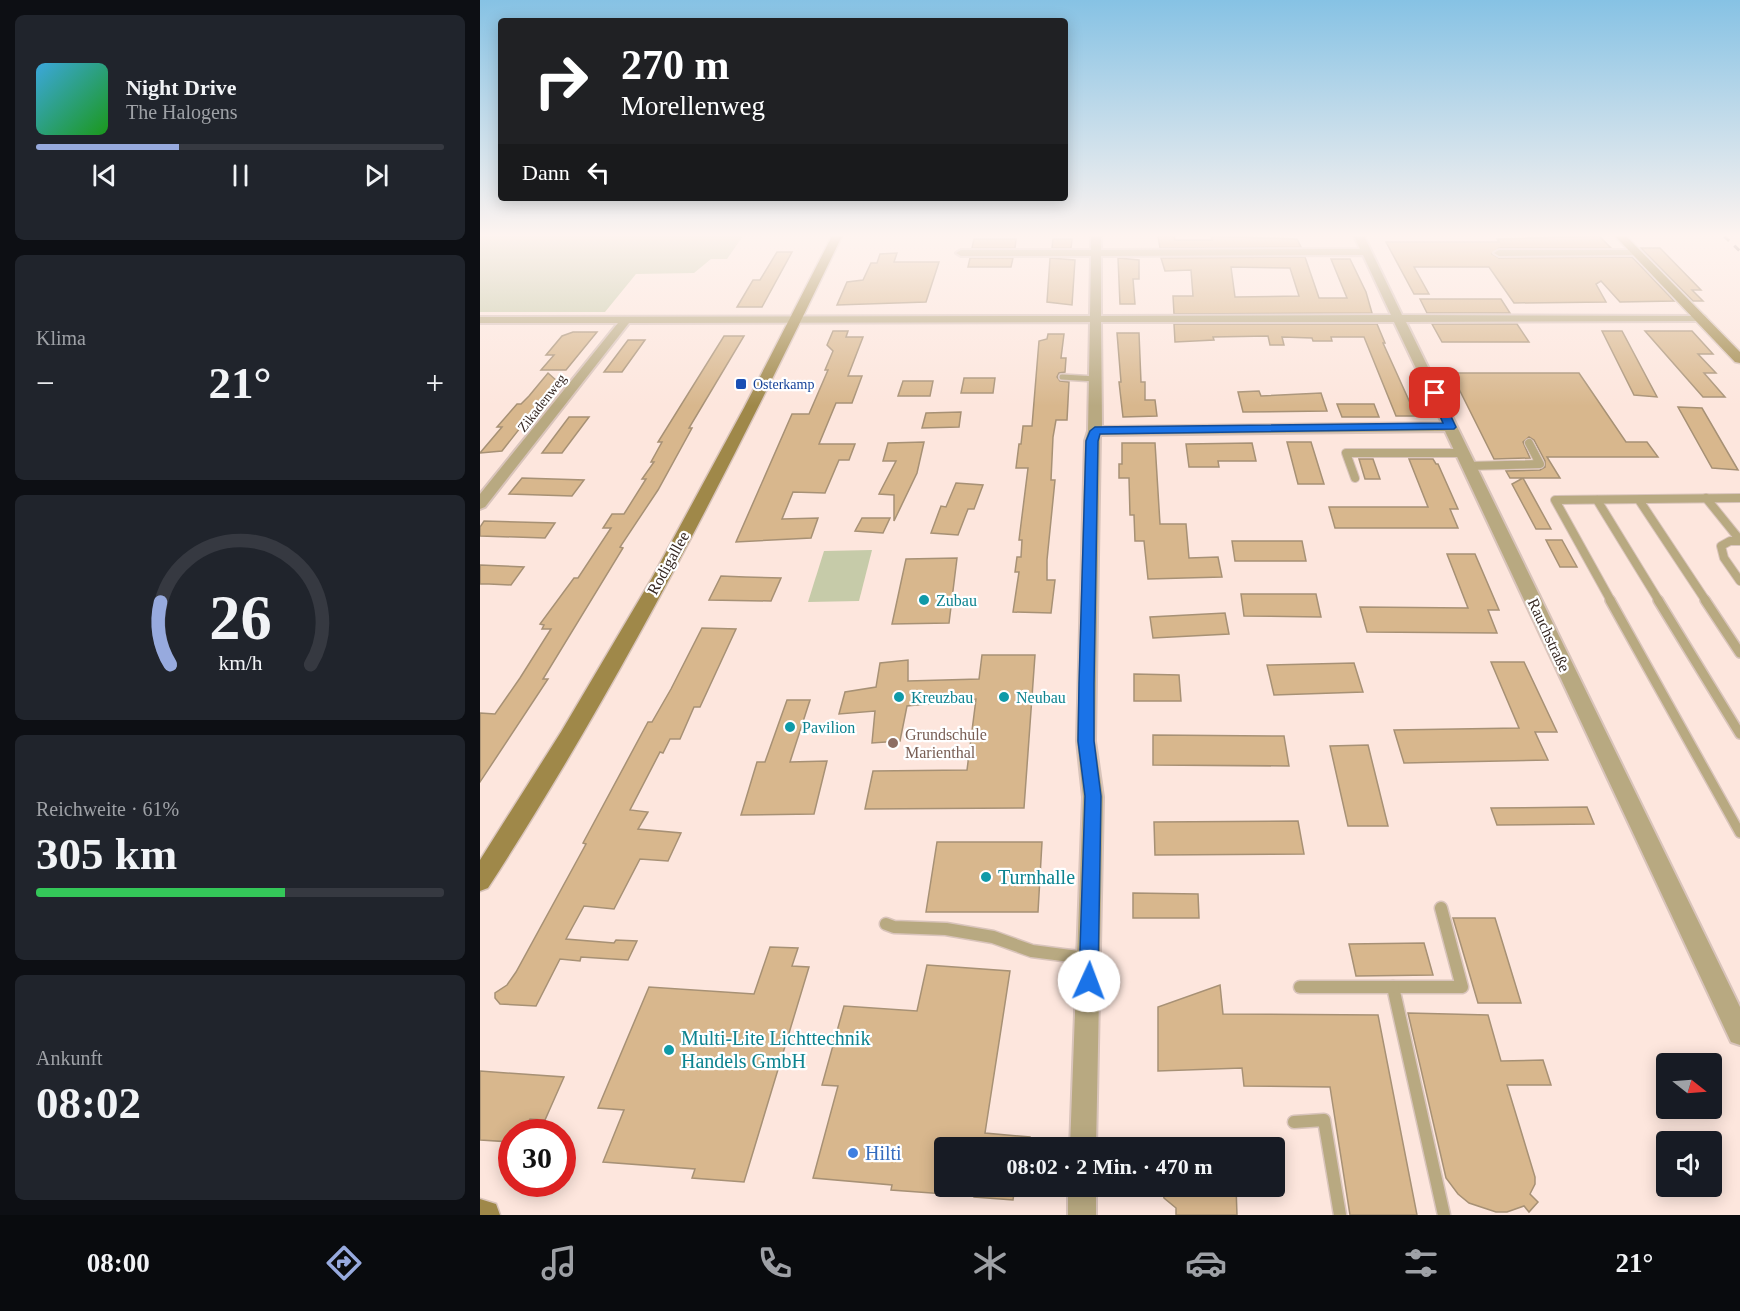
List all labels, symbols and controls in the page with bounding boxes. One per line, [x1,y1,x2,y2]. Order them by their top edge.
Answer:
icon: right [522,42,600,120]
text: 270 m [621,42,730,88]
text: Night Drive [126,75,237,100]
text: Morellenweg [621,91,765,121]
text: The Halogens [126,101,238,123]
icon: left [582,156,615,189]
icon: previous [88,159,121,192]
icon: pause [224,159,257,192]
icon: next [360,159,393,192]
text: Dann [522,160,570,185]
text: Klima [36,327,86,349]
text: 21° [209,358,272,408]
text: − [36,365,55,401]
text: + [425,365,444,401]
pin [1409,367,1460,418]
street label: Zikadenweg [515,371,569,435]
icon: arrive [1418,376,1451,409]
marker: Osterkamp [734,377,748,391]
place label: Osterkamp [753,377,814,392]
street label: Rodigallee [644,529,693,598]
text: 26 [209,583,271,652]
place label: Zubau [936,592,977,609]
marker: Zubau [917,593,931,607]
street label: Rauchstraße [1525,596,1573,674]
text: km/h [218,651,262,675]
place label: Kreuzbau [911,689,973,706]
place label: Neubau [1016,689,1066,706]
marker: Kreuzbau [892,690,906,704]
marker: Neubau [997,690,1011,704]
place label: Pavilion [802,719,855,736]
marker: Pavilion [783,720,797,734]
place label: Grundschule Marienthal [905,726,987,761]
marker: Grundschule Marienthal [886,736,900,750]
text: Reichweite · 61% [36,798,179,820]
text: 305 km [36,829,177,879]
place label: Turnhalle [998,866,1075,888]
marker: Turnhalle [979,870,993,884]
position arrow [1057,949,1121,1013]
place label: Multi-Lite Lichttechnik Handels GmbH [681,1027,870,1072]
marker: Multi-Lite Lichttechnik Handels GmbH [662,1043,676,1057]
text: Ankunft [36,1047,103,1069]
north arrow [1656,1053,1722,1119]
map controls [1656,1053,1722,1197]
text: 08:02 [36,1078,141,1128]
speed limit sign: 30 [498,1119,576,1197]
button: sound [1656,1131,1722,1197]
place label: Hilti [865,1142,902,1164]
marker: Hilti [846,1146,860,1160]
text: 08:02 · 2 Min. · 470 m [1007,1154,1212,1179]
icon: directions [323,1242,365,1284]
icon: music [538,1242,580,1284]
icon: phone [754,1242,796,1284]
icon: climate [969,1242,1011,1284]
icon: car [1185,1242,1227,1284]
icon: filters [1400,1242,1442,1284]
text: 08:00 [87,1248,150,1278]
text: 21° [1615,1248,1653,1278]

